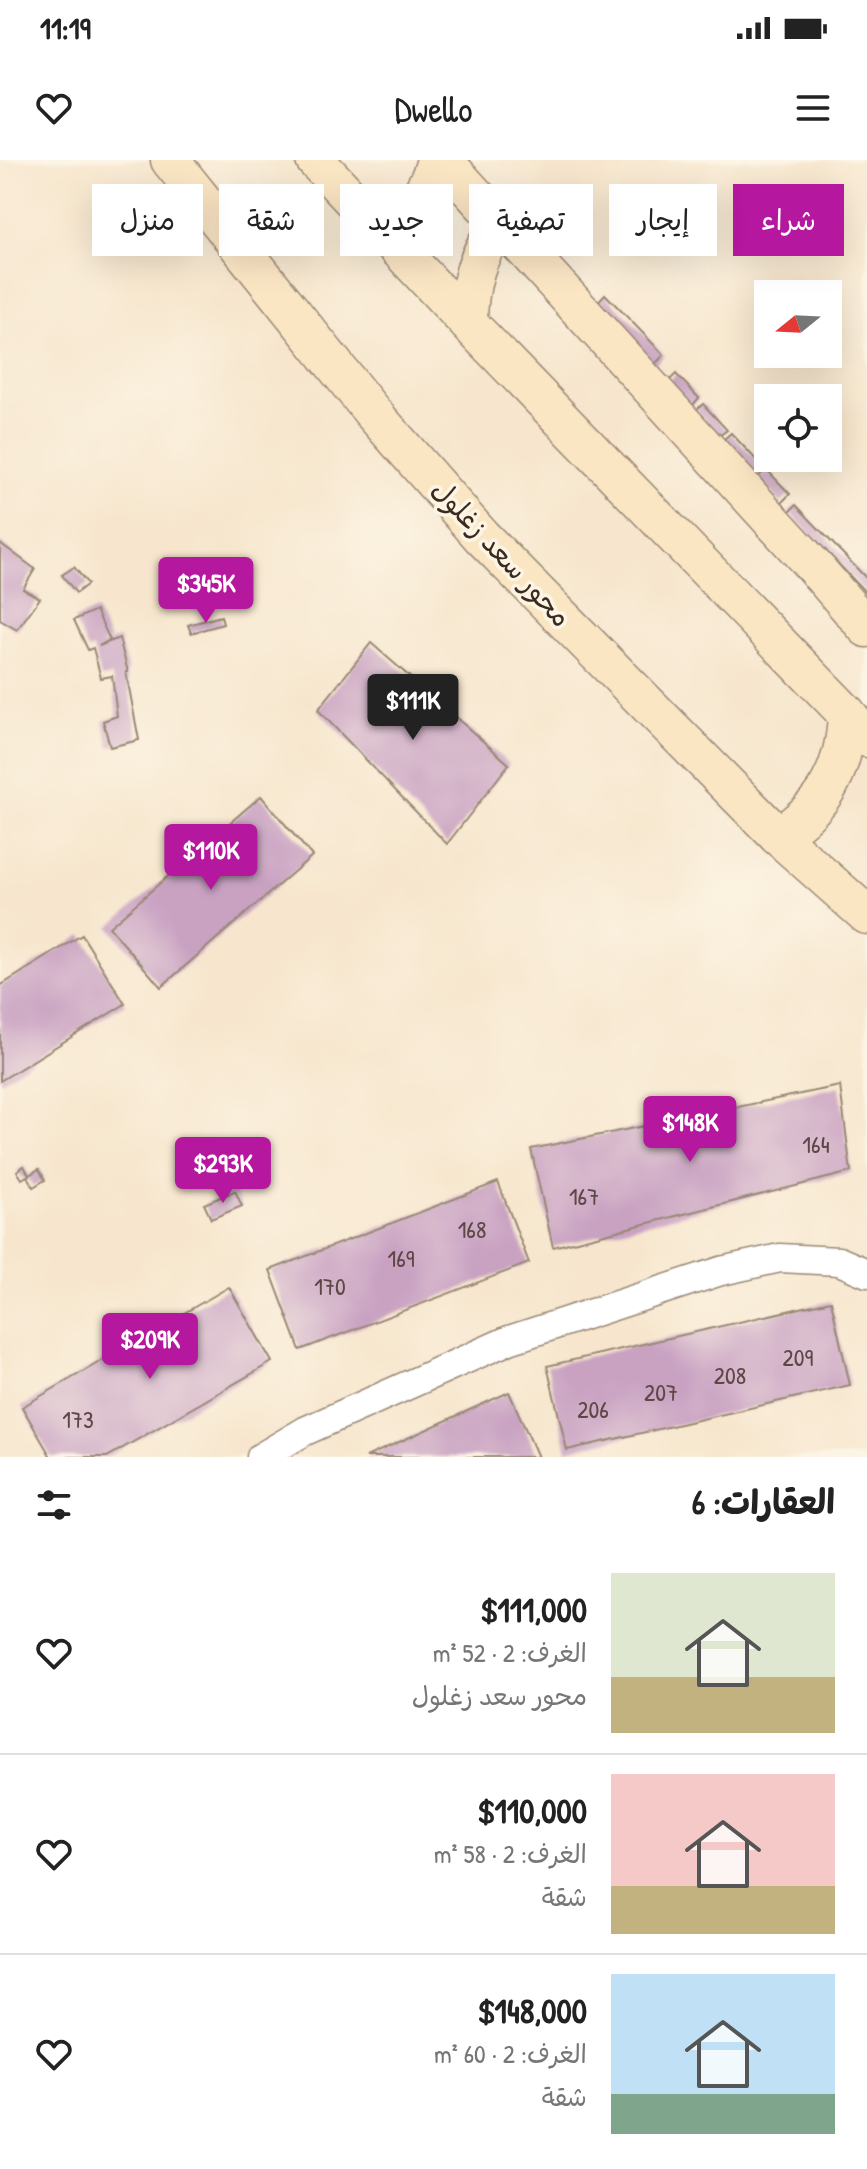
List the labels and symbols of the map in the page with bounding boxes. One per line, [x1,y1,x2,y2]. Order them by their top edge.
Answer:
north arrow [754,280,842,368]
street label: محور سعد زغلول [424,471,580,635]
pin: $345K [150,557,262,625]
pin: $111K [357,674,469,742]
pin: $110K [155,824,267,892]
pin: $148K [634,1096,746,1164]
house number: 164 [802,1128,830,1160]
pin: $293K [167,1137,279,1205]
house number: 167 [569,1180,599,1212]
house number: 168 [458,1213,486,1245]
house number: 169 [387,1242,415,1274]
house number: 170 [314,1270,346,1302]
pin: $209K [94,1313,206,1381]
house number: 209 [783,1341,814,1373]
house number: 208 [714,1359,746,1391]
house number: 207 [644,1376,678,1408]
house number: 206 [577,1393,609,1425]
house number: 173 [62,1403,94,1435]

